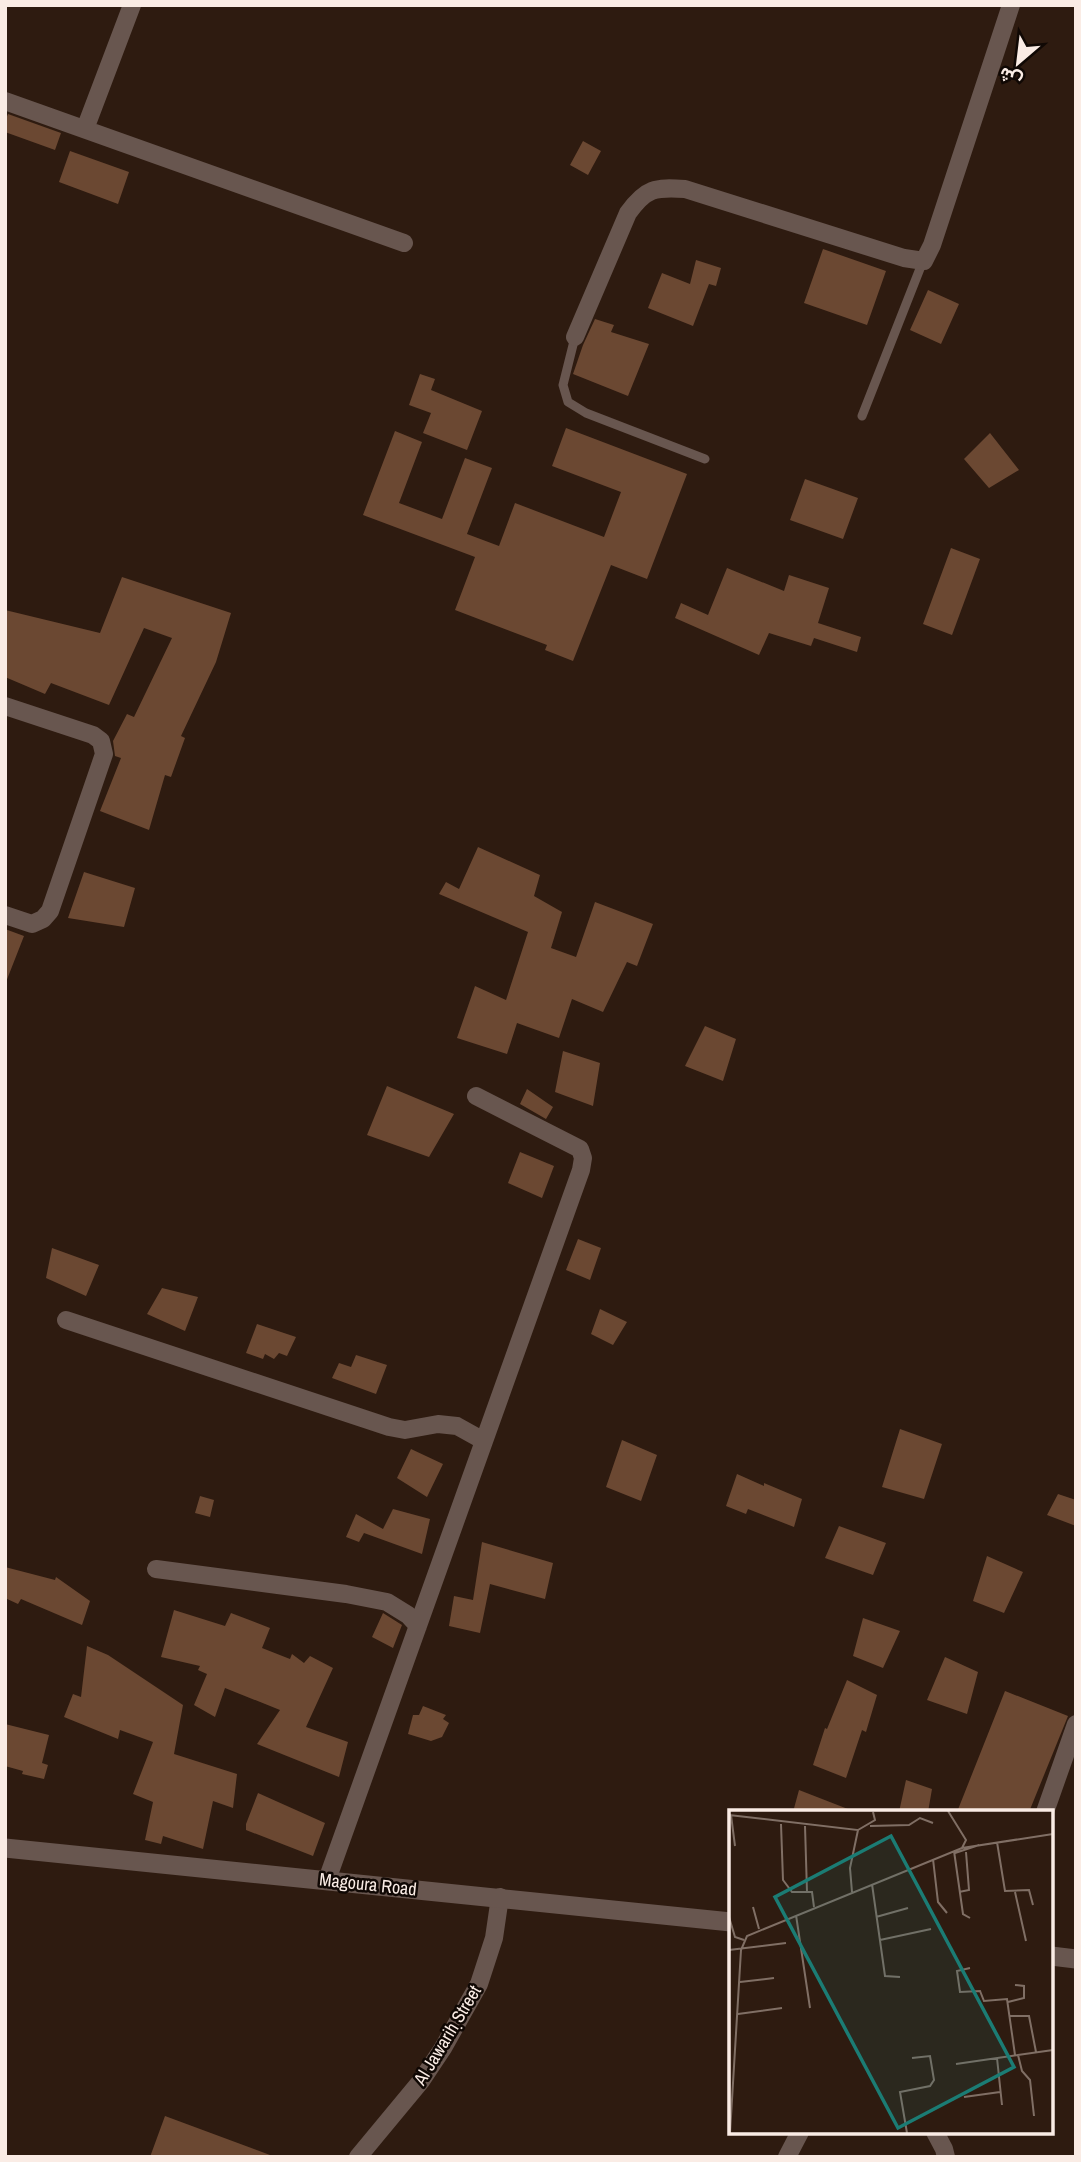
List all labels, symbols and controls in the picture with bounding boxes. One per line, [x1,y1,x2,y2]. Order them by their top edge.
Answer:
north arrow [983,28,1053,98]
text: ش [994,61,1026,95]
inset map [729,1810,1053,2134]
street label: Magoura Road [318,1866,418,1902]
street label: Al Jawariḥ Street [407,1980,487,2090]

